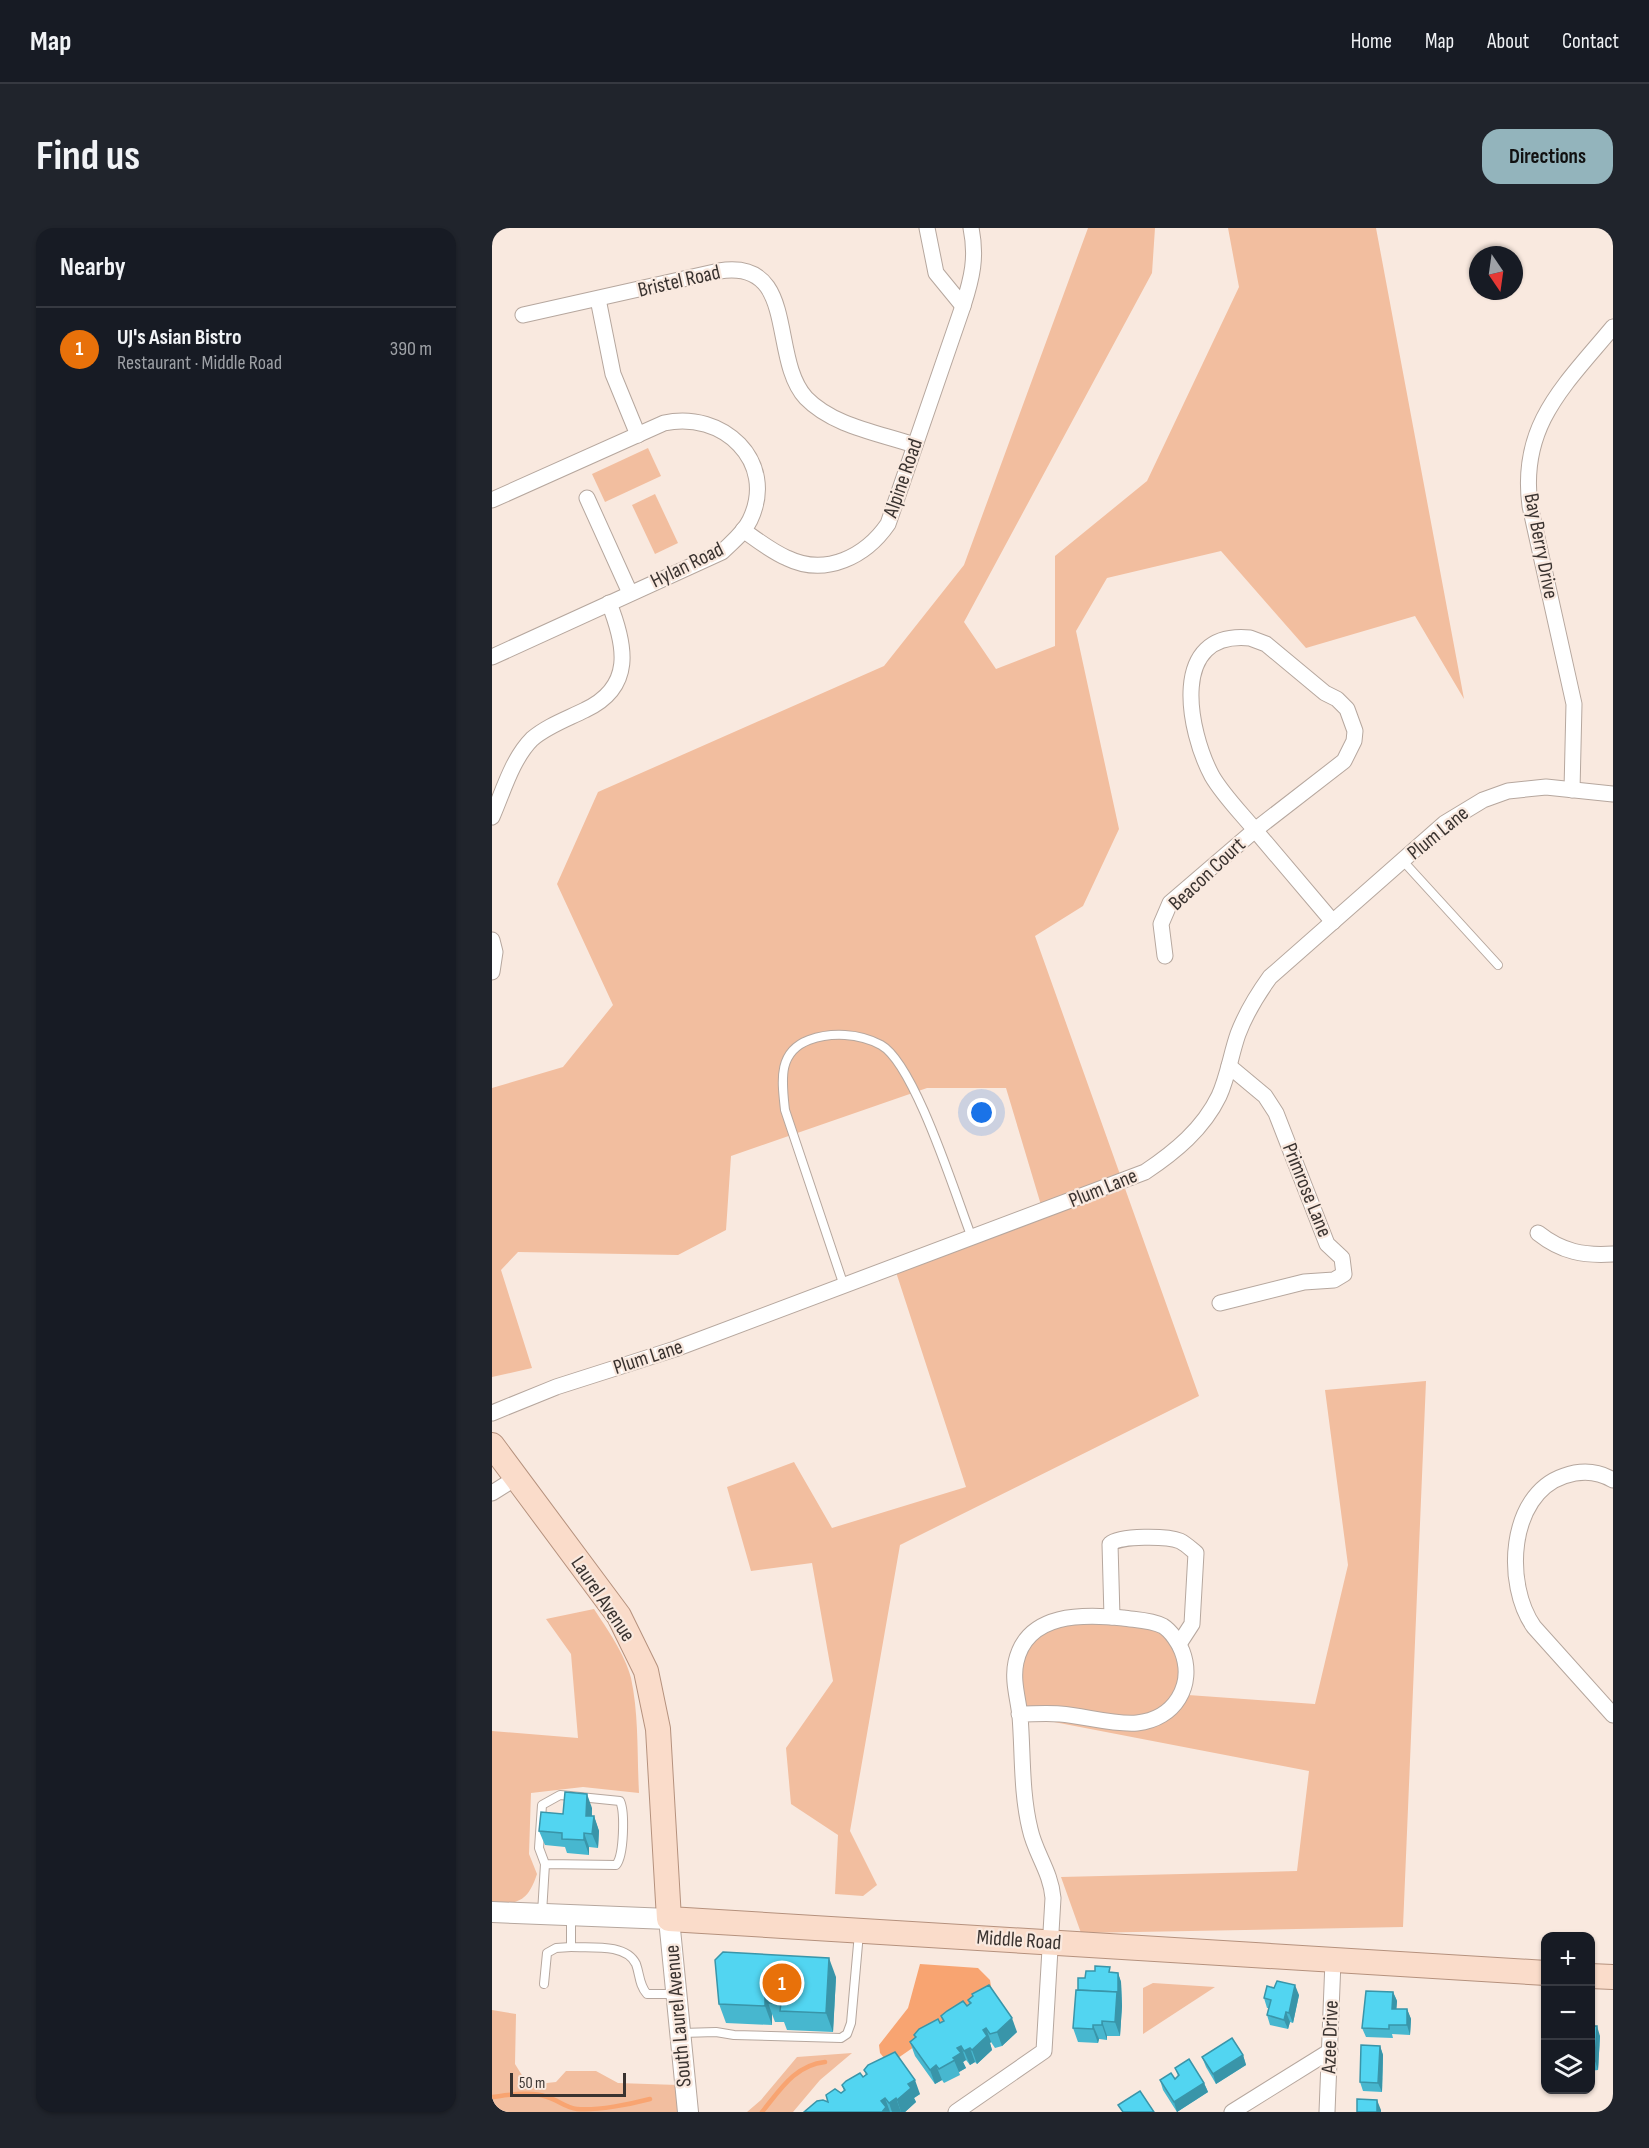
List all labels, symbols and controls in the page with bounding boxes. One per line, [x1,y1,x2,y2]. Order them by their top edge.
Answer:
text: Map [30,25,71,58]
text: Home [1351,29,1392,54]
text: Map [1425,29,1454,54]
text: About [1487,29,1529,54]
text: Contact [1562,29,1619,54]
button: Directions [1482,129,1613,184]
text: Find us [36,131,140,182]
north arrow [1469,246,1523,300]
text: Nearby [60,252,126,283]
street label: Bristel Road [635,259,723,303]
text: UJ's Asian Bistro [117,324,242,351]
text: 1 [76,337,83,361]
text: 390 m [390,337,432,361]
text: Restaurant · Middle Road [117,351,282,375]
street label: Alpine Road [878,435,928,522]
street label: Bay Berry Drive [1519,491,1563,601]
street label: Hylan Road [646,537,728,593]
street label: Plum Lane [1402,801,1474,865]
street label: Beacon Court [1164,832,1250,916]
your location [967,1098,996,1127]
street label: Primrose Lane [1277,1139,1337,1241]
street label: Plum Lane [1065,1163,1141,1213]
street label: Plum Lane [610,1334,686,1380]
street label: Laurel Avenue [565,1552,641,1646]
street label: Middle Road [976,1925,1062,1955]
map controls [1541,1932,1595,2094]
button: + [1541,1932,1595,1986]
street label: South Laurel Avenue [659,1944,697,2088]
pin: 1 [762,1960,802,2006]
button: − [1541,1986,1595,2040]
street label: Azee Drive [1316,2000,1344,2075]
button: layers [1541,2040,1595,2094]
scale bar [510,2070,626,2098]
text: 50 m [519,2074,545,2093]

